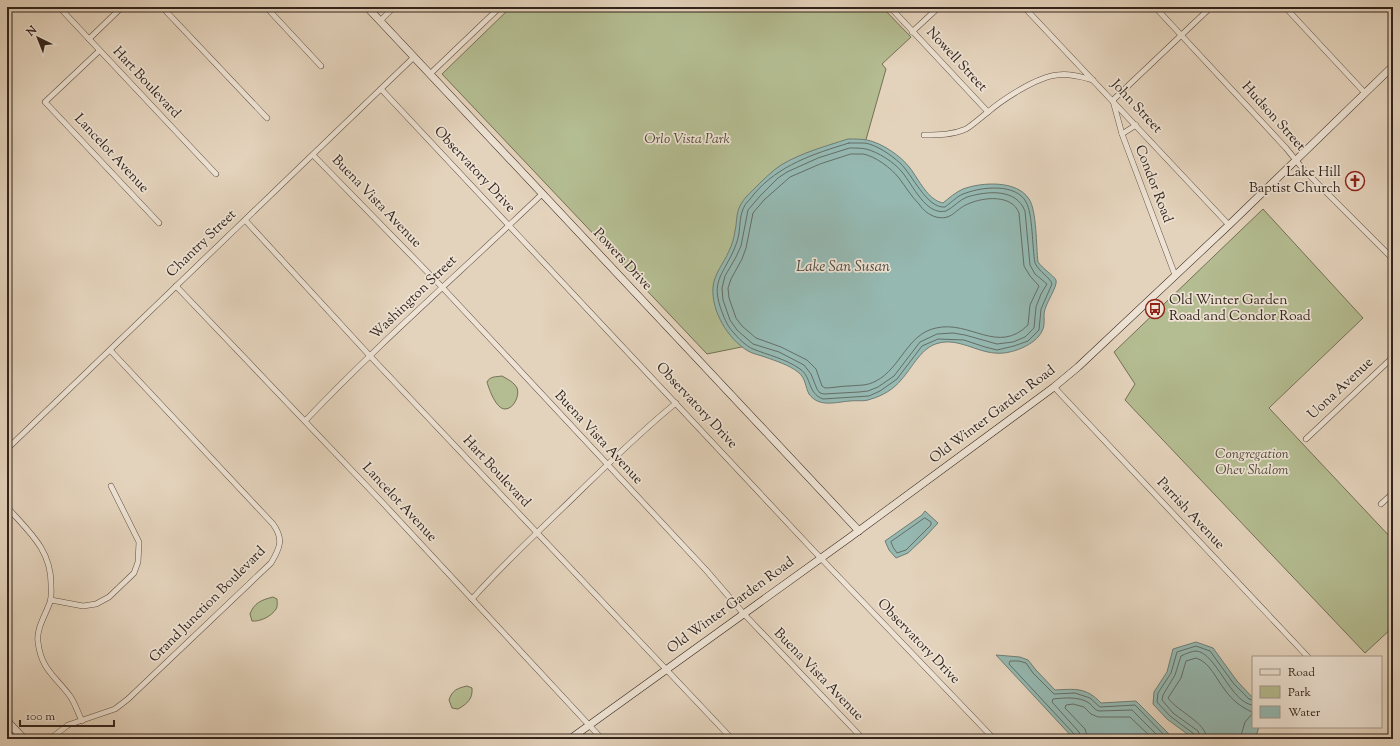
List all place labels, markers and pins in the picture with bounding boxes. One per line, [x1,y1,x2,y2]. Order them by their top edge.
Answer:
place label: Lake Hill Baptist Church [1249,163,1341,199]
church icon: Lake Hill Baptist Church [1344,170,1366,192]
place label: Old Winter Garden Road and Condor Road [1169,291,1311,327]
bus stop icon: Old Winter Garden Road and Condor Road [1144,298,1166,320]

